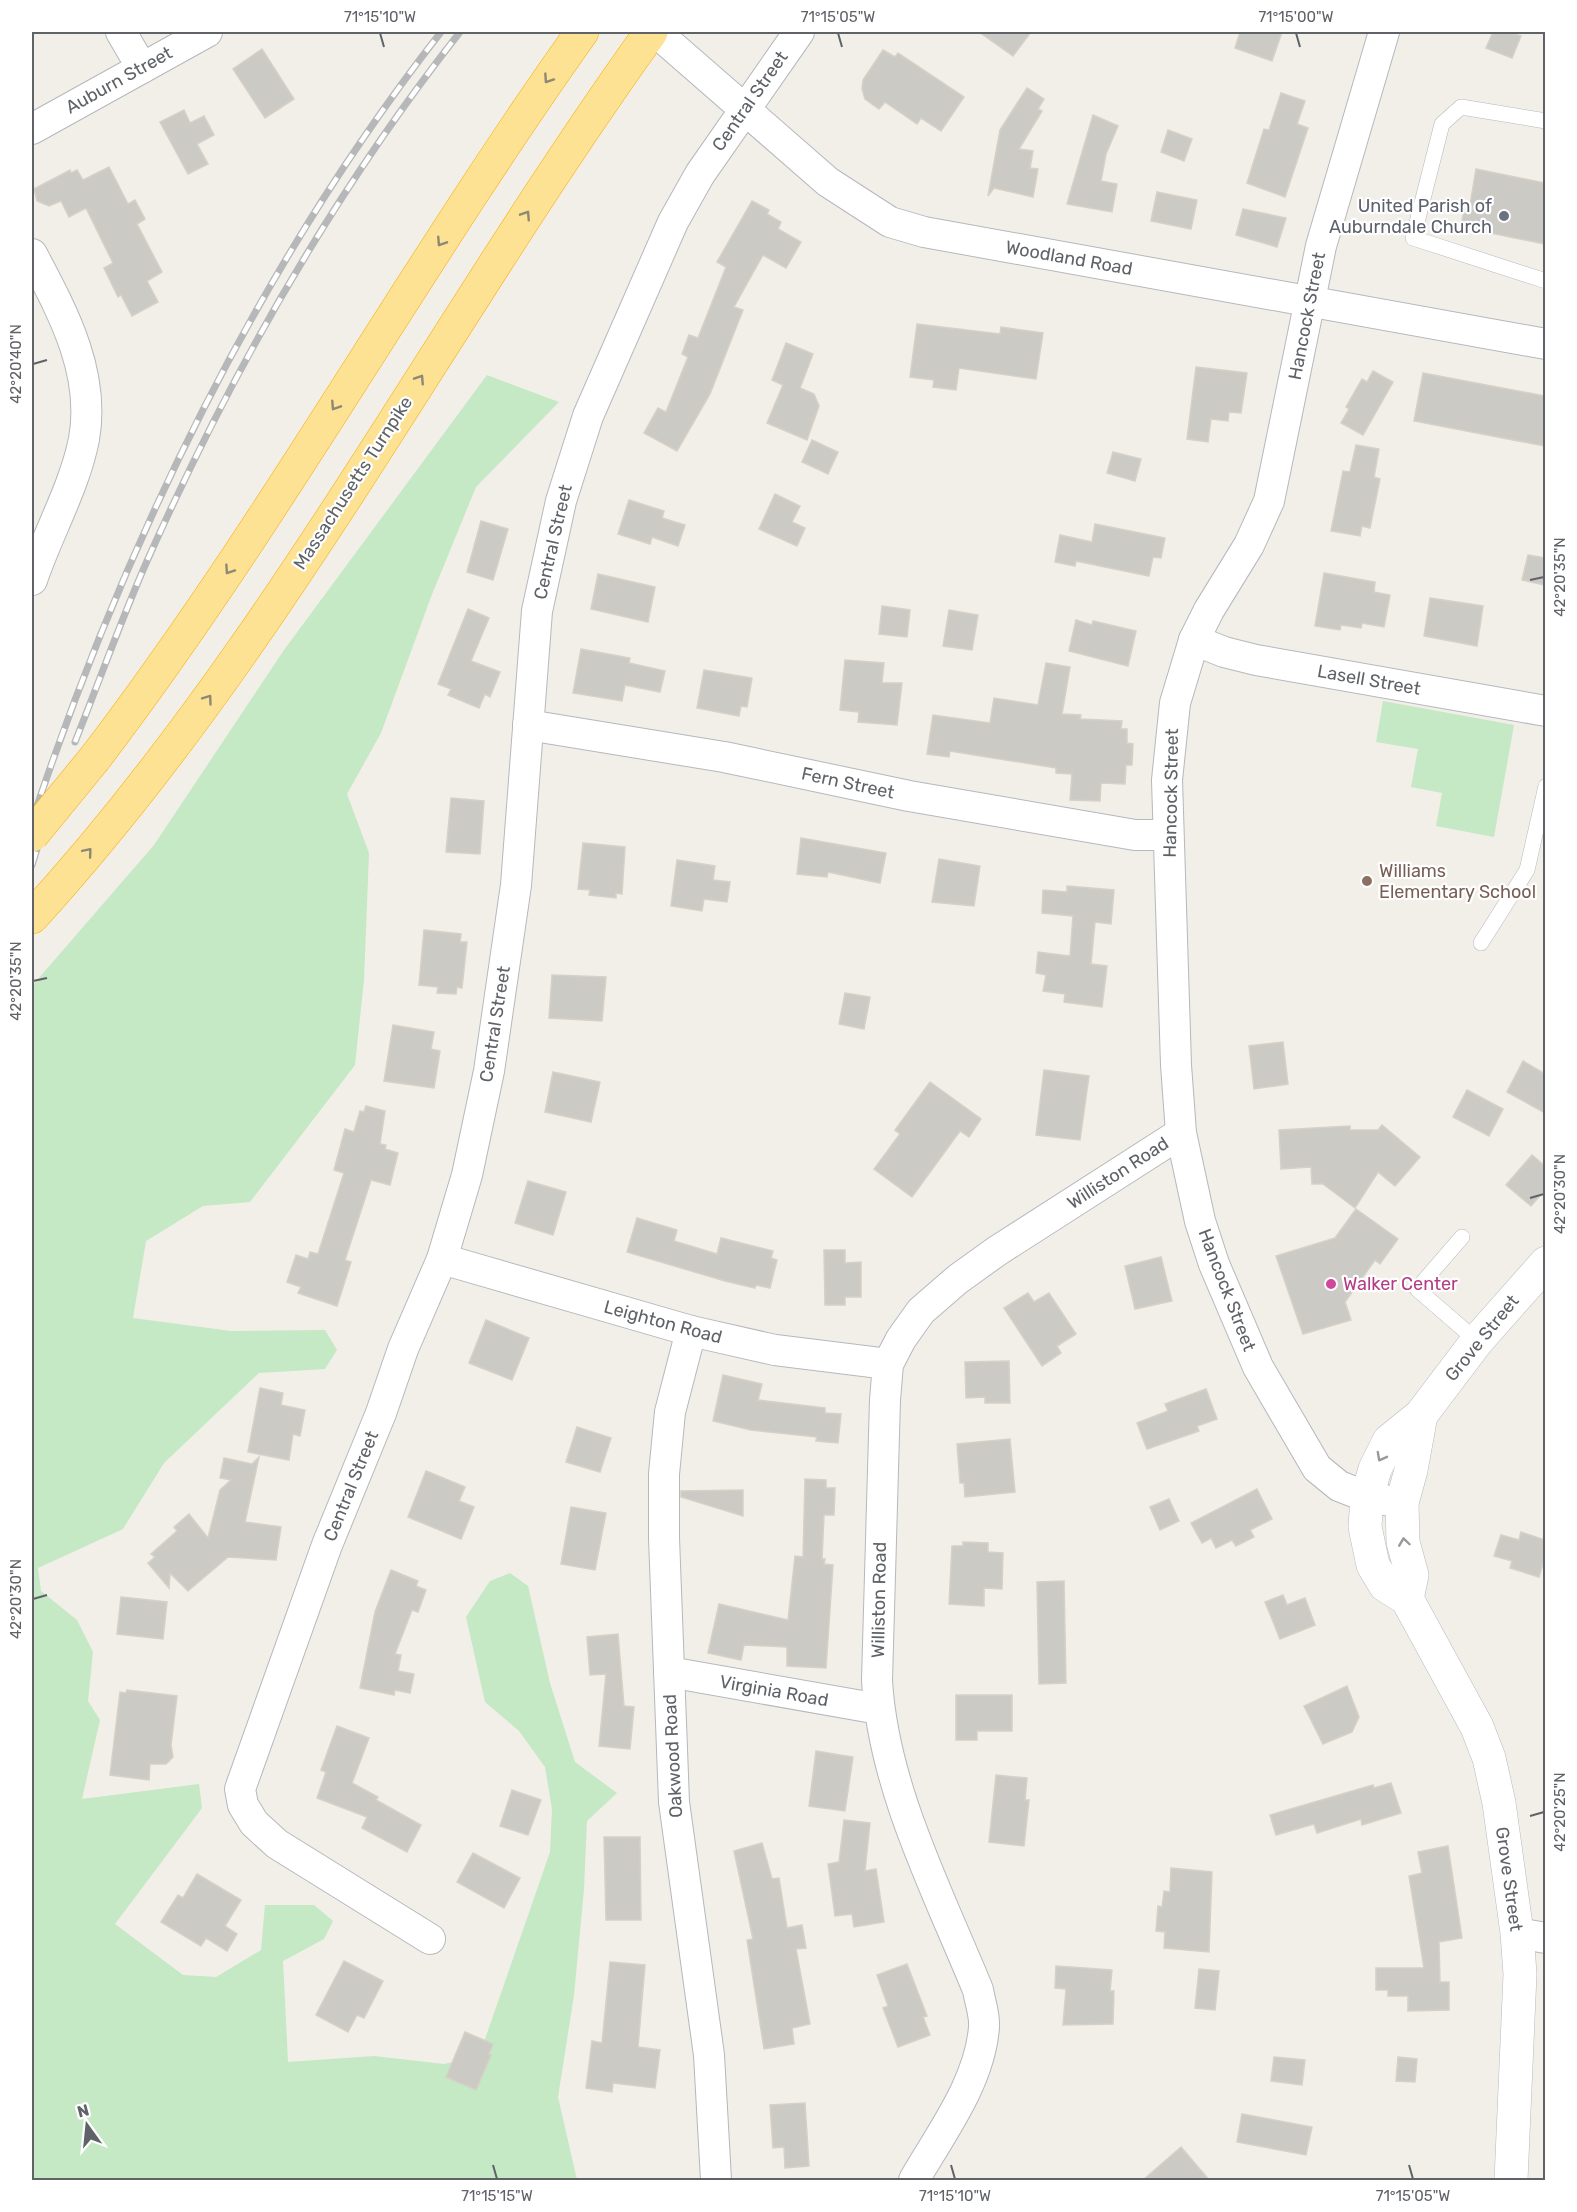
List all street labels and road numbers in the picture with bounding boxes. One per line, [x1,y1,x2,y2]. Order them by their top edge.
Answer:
street label: Auburn Street [62,42,176,118]
street label: Central Street [707,47,793,155]
street label: Woodland Road [1004,236,1134,280]
street label: Hancock Street [1284,250,1330,382]
street label: Massachusetts Turnpike [289,392,417,574]
street label: Central Street [529,482,577,602]
street label: Lasell Street [1316,660,1422,700]
street label: Hancock Street [1159,728,1183,858]
street label: Fern Street [799,762,897,804]
street label: Central Street [475,964,515,1084]
street label: Williston Road [1063,1132,1173,1214]
street label: Hancock Street [1194,1226,1260,1354]
street label: Grove Street [1440,1290,1524,1386]
street label: Leighton Road [602,1296,724,1348]
street label: Central Street [319,1427,383,1545]
street label: Williston Road [867,1542,891,1658]
street label: Virginia Road [718,1671,830,1711]
street label: Oakwood Road [659,1693,687,1819]
street label: Grove Street [1491,1825,1527,1933]

